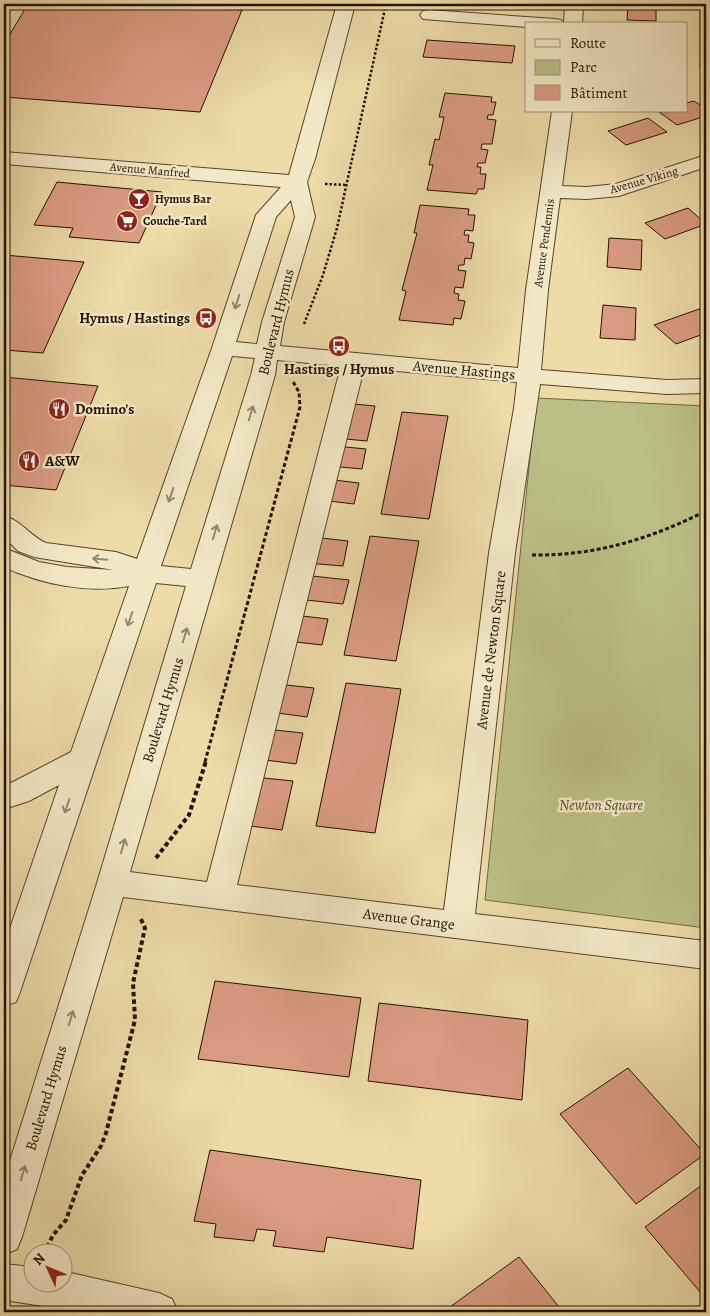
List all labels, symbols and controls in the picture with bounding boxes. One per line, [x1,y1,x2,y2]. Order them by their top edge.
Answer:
legend [525,22,688,112]
text: Route [570,33,606,53]
text: Parc [570,57,597,77]
text: Bâtiment [570,83,628,103]
street label: Avenue Manfred [108,158,191,182]
street label: Avenue Viking [607,163,680,198]
bar icon: Hymus Bar [127,187,151,211]
place label: Hymus Bar [155,191,211,207]
street label: Avenue Pendennis [530,197,558,289]
supermarket icon: Couche-Tard [115,209,139,233]
place label: Couche-Tard [143,213,208,229]
street label: Boulevard Hymus [253,267,299,377]
one-way arrow [232,294,242,310]
bus stop icon: Hymus / Hastings [194,306,218,330]
place label: Hymus / Hastings [79,308,190,328]
bus stop icon: Hastings / Hymus [327,334,351,358]
street label: Avenue Hastings [411,355,516,384]
place label: Hastings / Hymus [284,359,394,379]
restaurant icon: Domino's [47,397,71,421]
place label: Domino's [75,399,134,419]
one-way arrow [247,405,257,421]
restaurant icon: A&W [17,449,41,473]
place label: A&W [44,451,80,471]
one-way arrow [166,487,175,502]
one-way arrow [210,524,220,540]
one-way arrow [92,555,108,564]
street label: Avenue de Newton Square [471,569,511,731]
one-way arrow [125,611,134,627]
one-way arrow [181,627,191,643]
street label: Boulevard Hymus [138,655,188,765]
park label: Newton Square [559,795,644,815]
one-way arrow [61,798,71,814]
one-way arrow [118,838,128,854]
street label: Avenue Grange [361,903,456,935]
one-way arrow [66,1010,76,1026]
street label: Boulevard Hymus [21,1043,71,1153]
one-way arrow [19,1166,29,1182]
north arrow [22,1244,72,1294]
text: N [29,1249,49,1270]

